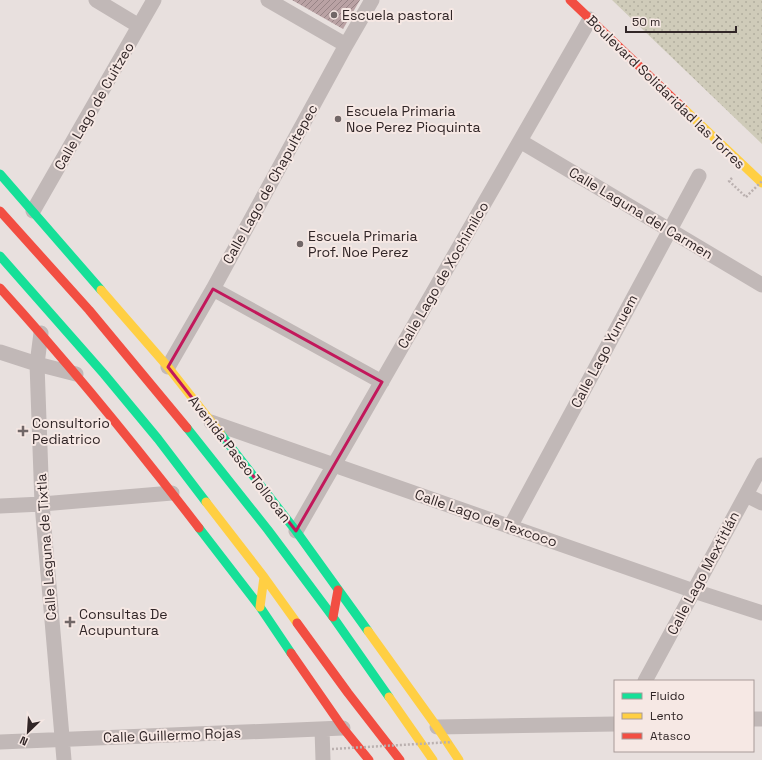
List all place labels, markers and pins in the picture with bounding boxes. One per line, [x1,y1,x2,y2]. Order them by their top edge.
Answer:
place label: Escuela pastoral [342,6,453,24]
marker: Escuela pastoral [329,10,339,20]
place label: Escuela Primaria Noe Perez Pioquinta [346,102,481,136]
marker: Escuela Primaria Noe Perez Pioquinta [333,114,343,124]
place label: Escuela Primaria Prof. Noe Perez [308,227,418,261]
marker: Escuela Primaria Prof. Noe Perez [295,239,305,249]
place label: Consultorio Pediatrico [32,414,110,448]
marker: Consultorio Pediatrico [17,425,29,437]
place label: Consultas De Acupuntura [79,605,168,639]
marker: Consultas De Acupuntura [64,616,76,628]

